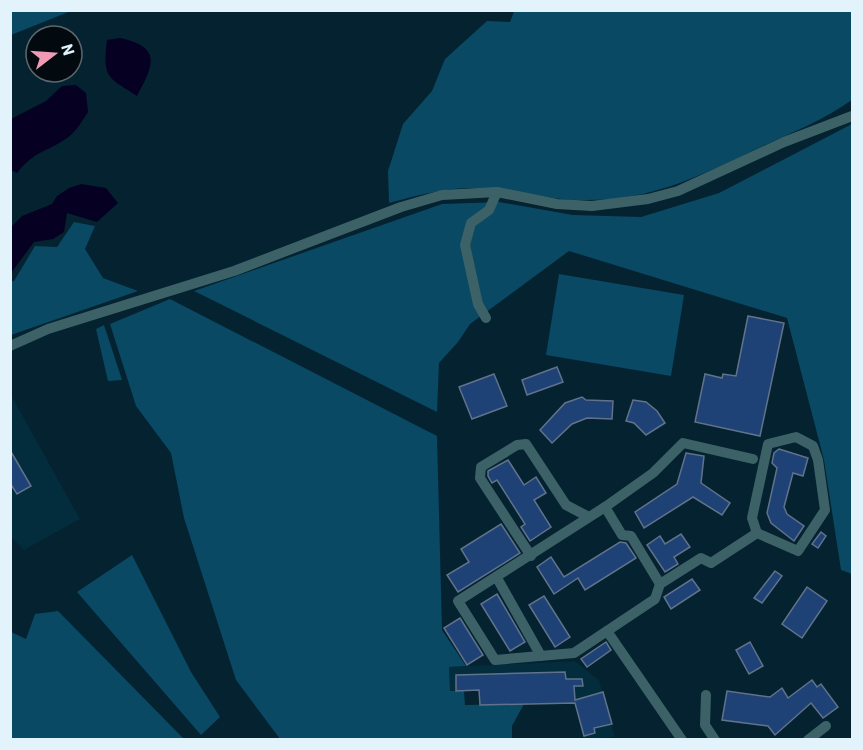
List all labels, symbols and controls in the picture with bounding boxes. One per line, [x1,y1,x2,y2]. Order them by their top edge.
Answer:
north arrow [24,24,84,84]
text: N [58,42,79,57]

